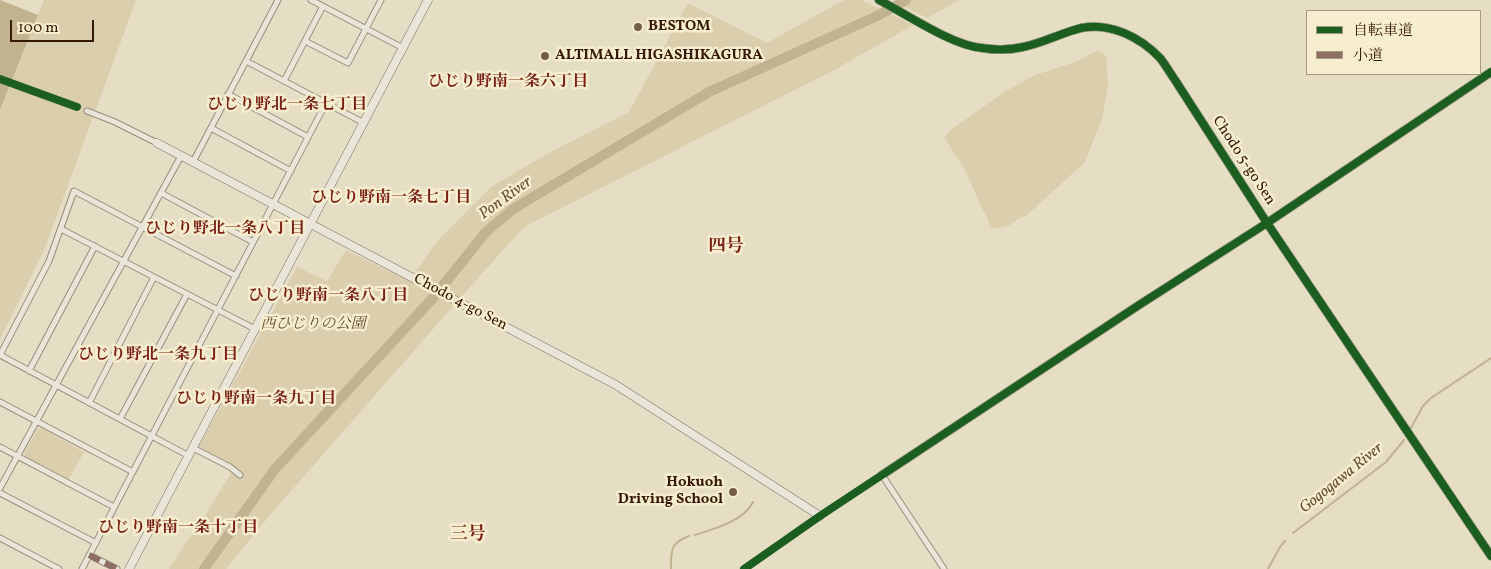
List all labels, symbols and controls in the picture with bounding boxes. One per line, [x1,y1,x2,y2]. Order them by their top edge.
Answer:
scale bar [12,10,96,42]
legend [1306,10,1481,75]
text: 100 m [18,18,58,39]
place label: BESTOM [648,18,711,36]
marker: BESTOM [632,21,644,33]
text: 自転車道 [1353,21,1413,42]
text: 小道 [1353,46,1383,67]
place label: ALTIMALL HIGASHIKAGURA [555,47,763,65]
marker: ALTIMALL HIGASHIKAGURA [539,50,551,62]
district label: ひじり野南一条六丁目 [428,73,588,93]
district label: ひじり野北一条七丁目 [207,96,367,116]
street label: Chodo 5-go Sen [1207,113,1279,209]
water label: Pon River [476,173,536,225]
district label: ひじり野南一条七丁目 [311,189,471,209]
district label: ひじり野北一条八丁目 [145,220,305,240]
district label: 四号 [708,237,744,259]
street label: Chodo 4-go Sen [410,271,510,335]
district label: ひじり野南一条八丁目 [248,287,408,307]
park label: 西ひじりの公園 [261,316,365,334]
district label: ひじり野北一条九丁目 [78,346,238,366]
district label: ひじり野南一条九丁目 [176,390,336,410]
water label: Gogogawa River [1296,439,1388,519]
place label: Hokuoh Driving School [618,474,723,509]
marker: Hokuoh Driving School [727,486,739,498]
district label: ひじり野南一条十丁目 [98,519,258,539]
district label: 三号 [450,525,486,547]

